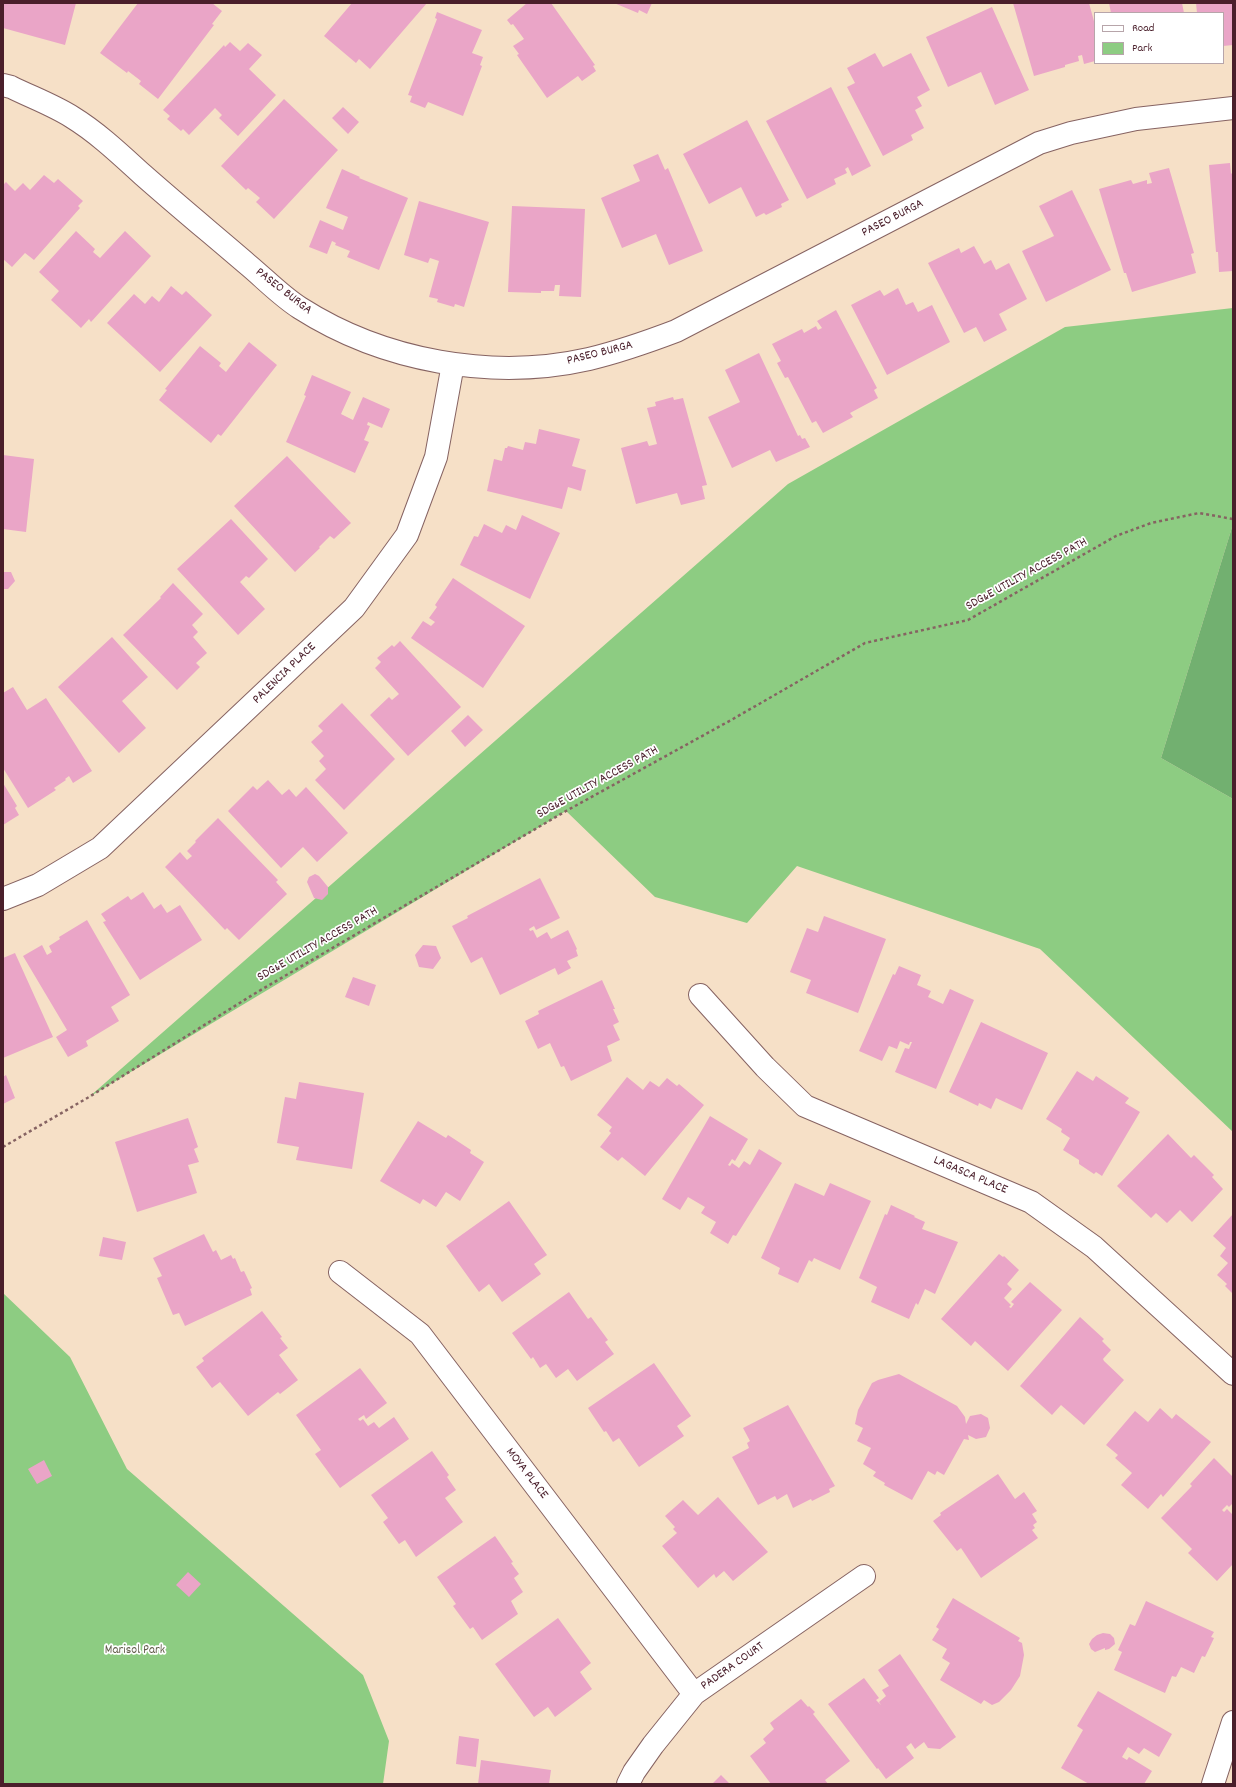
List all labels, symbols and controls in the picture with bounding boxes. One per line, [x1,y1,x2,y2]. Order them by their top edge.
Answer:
legend [1094,12,1224,64]
text: Road [1132,20,1154,37]
text: Park [1132,40,1152,57]
street label: PASEO BURGA [859,197,927,241]
street label: PASEO BURGA [252,265,314,319]
street label: PASEO BURGA [565,338,635,370]
street label: SDG&E UTILITY ACCESS PATH [964,535,1090,615]
street label: PALENCIA PLACE [250,640,320,708]
street label: SDG&E UTILITY ACCESS PATH [535,743,661,823]
street label: SDG&E UTILITY ACCESS PATH [255,904,381,986]
street label: LAGASCA PLACE [931,1153,1009,1199]
street label: MOYA PLACE [501,1445,551,1503]
street label: PADERA COURT [698,1639,768,1695]
park label: Marisol Park [105,1643,165,1659]

